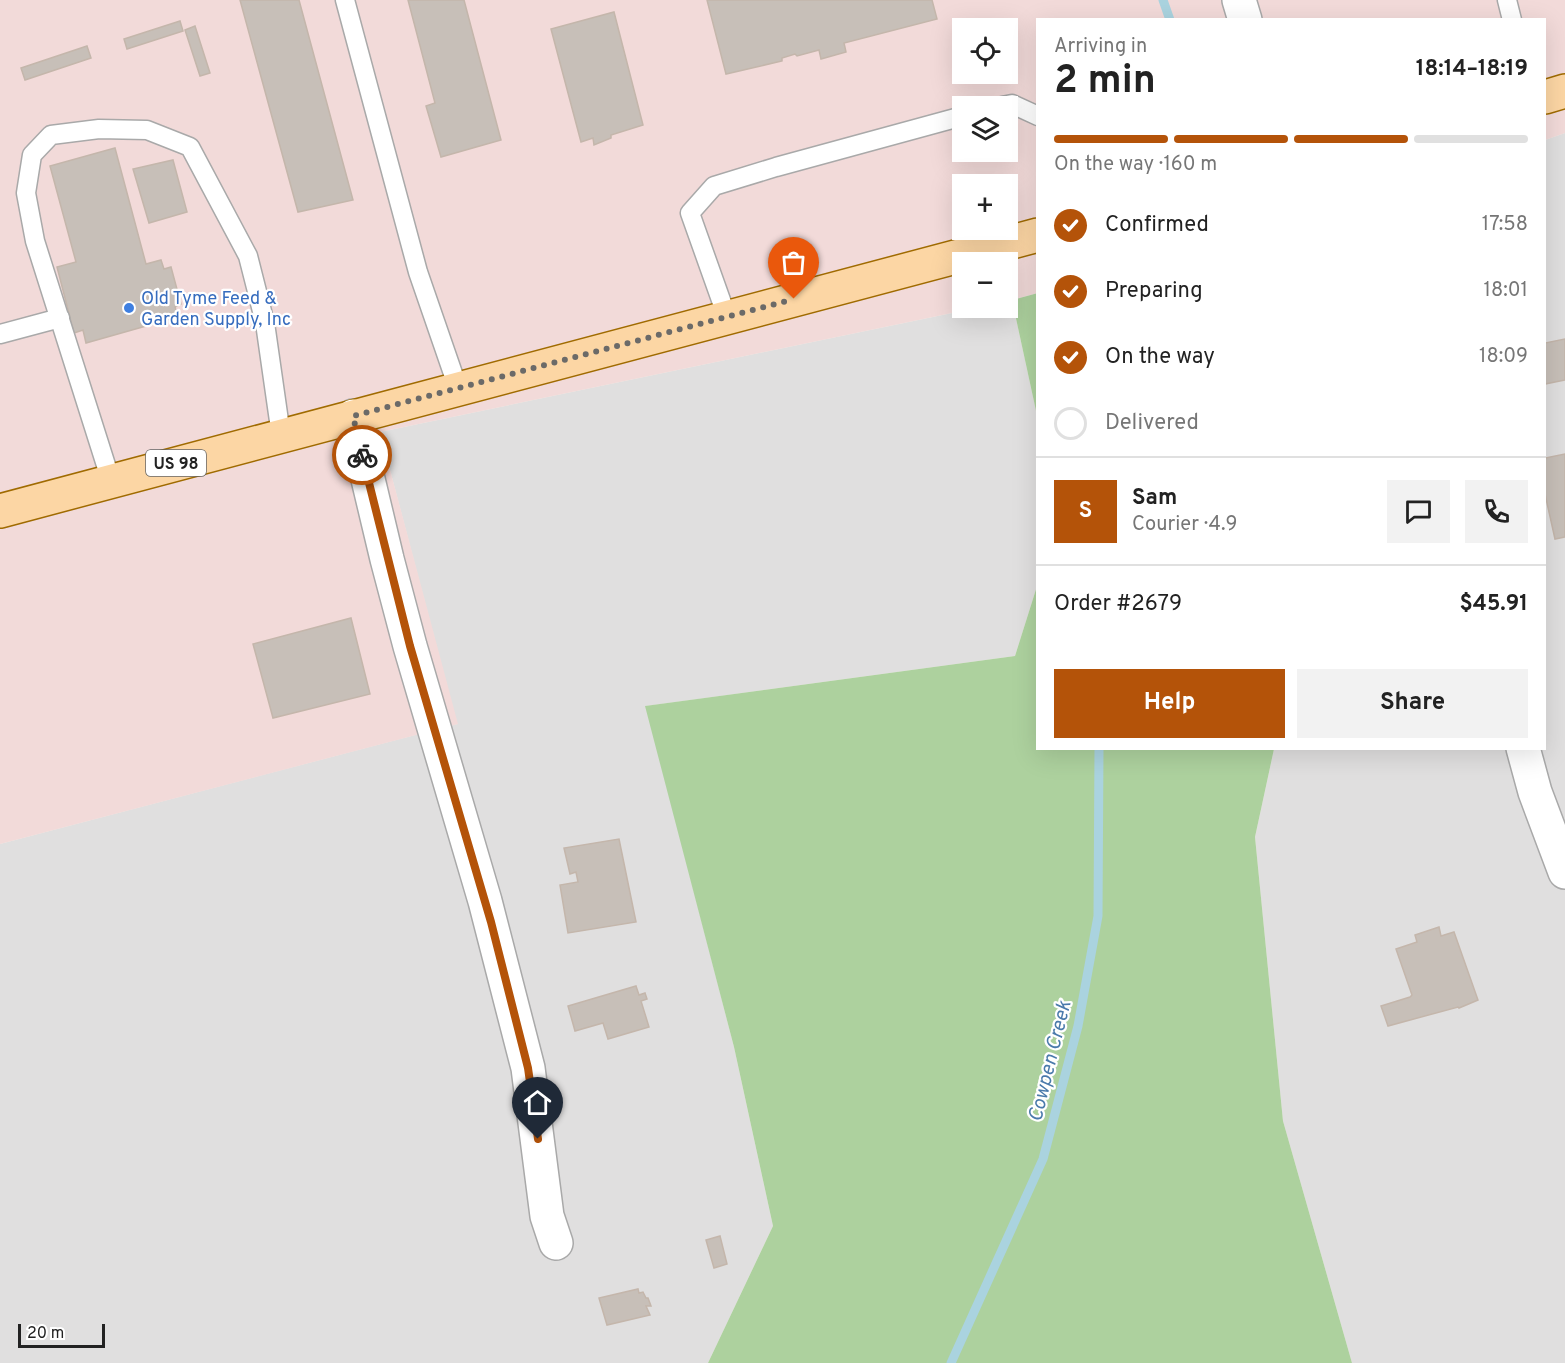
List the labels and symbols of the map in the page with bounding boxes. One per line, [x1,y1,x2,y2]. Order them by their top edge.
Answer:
pin [768,237,819,299]
place label: Old Tyme Feed & Garden Supply, Inc [141,288,291,332]
marker: Old Tyme Feed & Garden Supply, Inc [122,301,136,315]
courier [332,425,392,485]
road number: US 98 [146,450,206,476]
water label: Cowpen Creek [1023,997,1079,1125]
pin [512,1077,563,1139]
scale bar [18,1321,105,1348]

